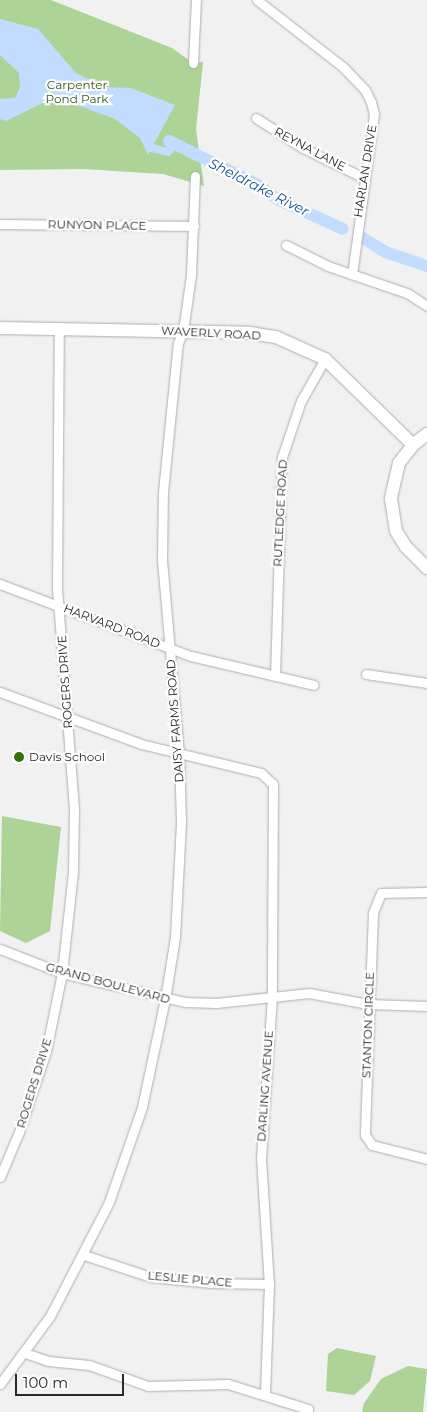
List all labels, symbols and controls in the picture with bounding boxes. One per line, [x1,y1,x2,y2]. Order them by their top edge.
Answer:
park label: Carpenter Pond Park [46,78,108,106]
street label: REYNA LANE [272,124,348,174]
street label: HARLAN DRIVE [351,124,379,218]
water label: Sheldrake River [206,155,312,219]
street label: RUNYON PLACE [48,217,146,233]
street label: WAVERLY ROAD [161,323,261,343]
street label: RUTLEDGE ROAD [270,459,290,567]
street label: HARVARD ROAD [62,601,162,651]
street label: ROGERS DRIVE [55,635,75,729]
street label: DAISY FARMS ROAD [164,659,186,783]
place label: Davis School [29,750,105,764]
marker: Davis School [13,751,25,763]
street label: GRAND BOULEVARD [44,959,172,1007]
street label: STANTON CIRCLE [359,972,377,1078]
street label: DARLING AVENUE [254,1030,276,1142]
street label: ROGERS DRIVE [13,1036,55,1130]
street label: LESLIE PLACE [147,1268,233,1290]
scale bar [18,1364,126,1396]
text: 100 m [23,1373,68,1392]

